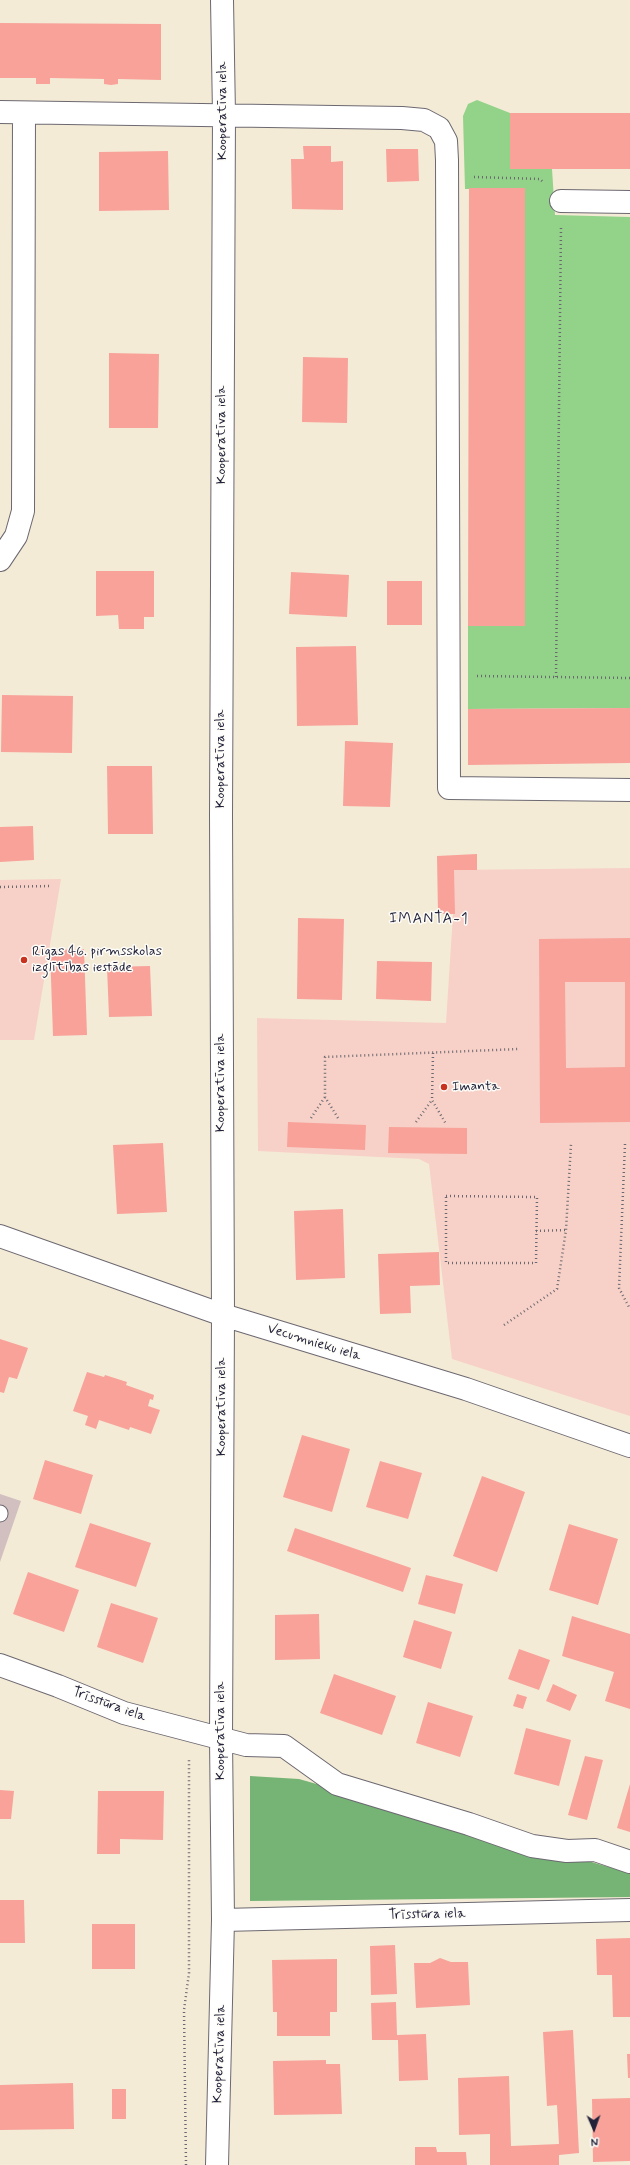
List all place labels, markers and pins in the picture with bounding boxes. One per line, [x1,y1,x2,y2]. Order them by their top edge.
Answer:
place label: Rīgas 46. pirmsskolas izglītības iestāde [32,944,162,976]
marker: Rīgas 46. pirmsskolas izglītības iestāde [19,955,29,965]
place label: Imanta [452,1079,500,1095]
marker: Imanta [439,1082,449,1092]

